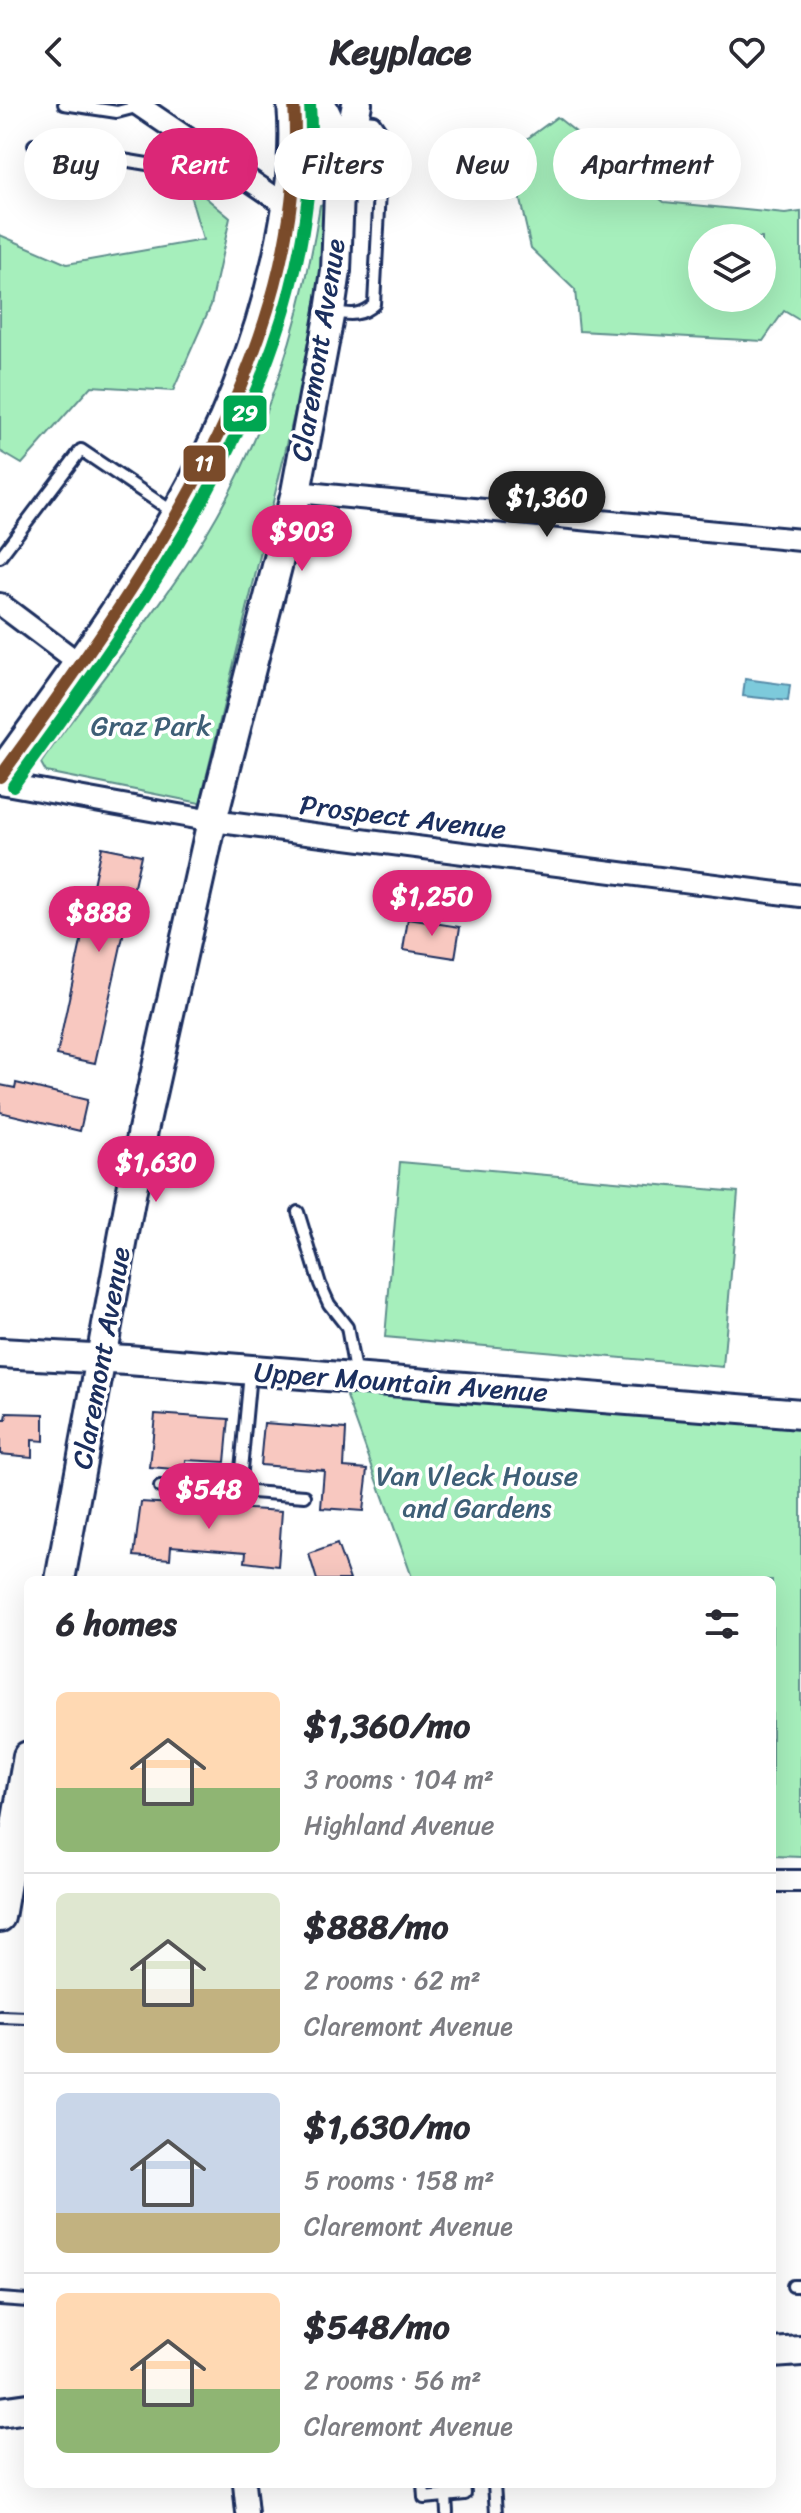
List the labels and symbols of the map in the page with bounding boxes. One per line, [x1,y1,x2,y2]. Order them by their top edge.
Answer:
street label: Claremont Avenue [276,235,360,465]
line badge: 29 [222,394,268,433]
text: 29 [231,394,259,433]
line badge: 11 [182,444,227,483]
text: 11 [195,444,214,483]
pin: $1,360 [482,471,612,539]
pin: $903 [255,505,349,573]
park label: Graz Park [91,701,211,750]
street label: Prospect Avenue [297,780,509,854]
pin: $1,250 [367,870,497,938]
pin: $888 [52,886,146,954]
pin: $1,630 [91,1136,221,1204]
street label: Claremont Avenue [57,1243,145,1473]
street label: Upper Mountain Avenue [252,1347,550,1417]
park label: Van Vleck House and Gardens [376,1451,578,1532]
pin: $548 [162,1463,256,1531]

